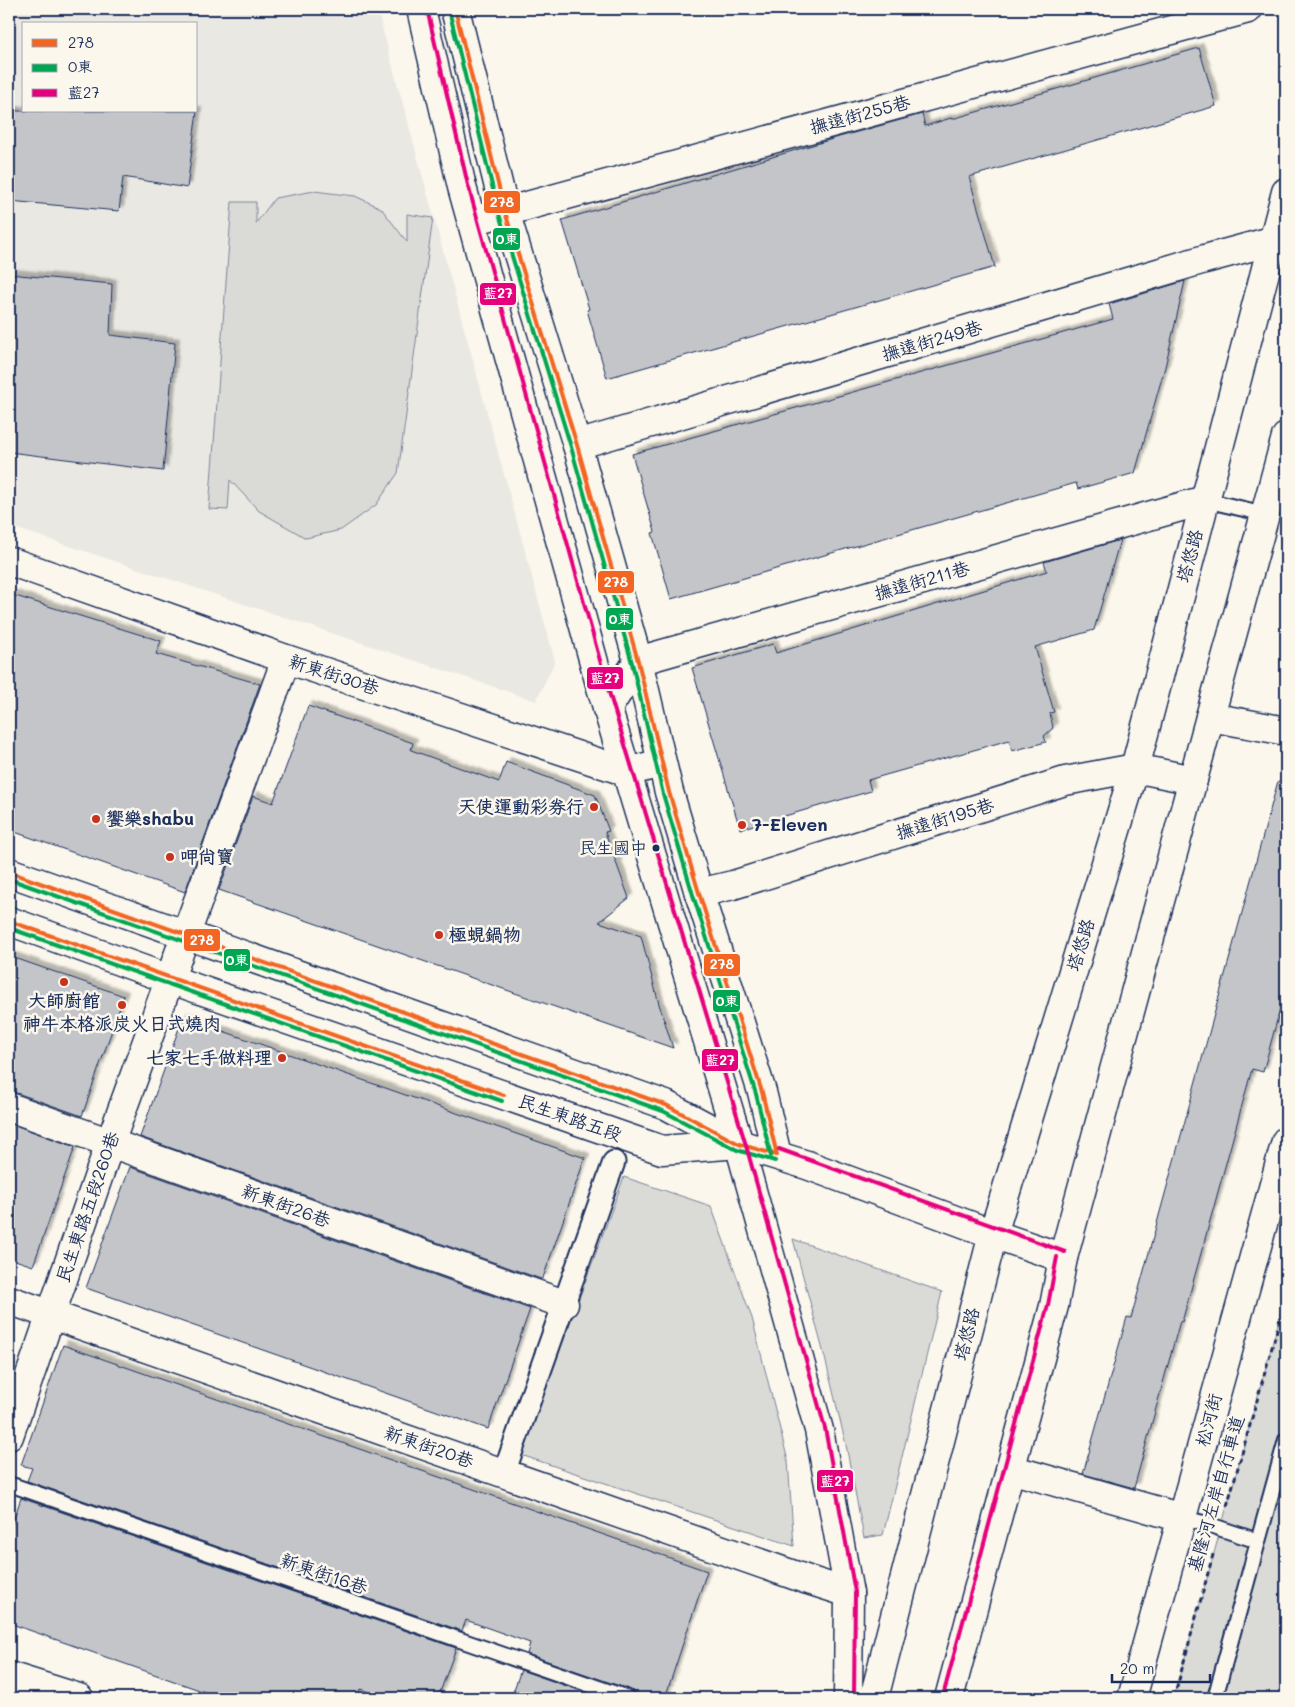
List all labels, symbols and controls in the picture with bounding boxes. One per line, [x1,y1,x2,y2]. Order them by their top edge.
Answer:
legend [22,22,198,112]
text: 278 [68,32,94,52]
text: 0東 [68,56,92,76]
text: 藍27 [68,82,100,102]
street label: 撫遠街255巷 [807,89,913,139]
line badge: 278 [483,190,521,214]
text: 278 [490,192,514,211]
line badge: 0東 [492,227,521,251]
text: 0東 [495,229,519,248]
line badge: 藍27 [479,282,517,306]
text: 藍27 [483,283,513,302]
street label: 撫遠街249巷 [879,314,985,366]
street label: 塔悠路 [1170,527,1208,585]
street label: 撫遠街211巷 [871,555,972,605]
line badge: 278 [597,570,635,594]
text: 278 [604,572,628,591]
line badge: 0東 [605,607,634,631]
text: 0東 [608,609,632,628]
street label: 新東街30巷 [286,648,383,700]
line badge: 藍27 [586,666,624,690]
text: 藍27 [590,668,620,687]
street label: 撫遠街195巷 [893,792,997,844]
place label: 天使運動彩券行 [458,794,584,818]
marker: 天使運動彩券行 [588,801,600,813]
place label: 饗樂shabu [106,806,194,830]
place label: 7-Eleven [752,812,828,836]
marker: 饗樂shabu [90,813,102,825]
marker: 7-Eleven [736,819,748,831]
place label: 民生國中 [579,836,647,858]
marker: 民生國中 [651,843,661,853]
place label: 呷尚寶 [180,844,234,868]
marker: 呷尚寶 [164,851,176,863]
street label: 塔悠路 [1061,915,1099,974]
place label: 極蜆鍋物 [448,922,521,946]
line badge: 278 [183,928,221,952]
marker: 極蜆鍋物 [433,929,445,941]
text: 278 [190,930,214,949]
line badge: 0東 [223,948,251,972]
text: 0東 [225,950,249,969]
line badge: 278 [703,953,741,977]
text: 278 [710,954,734,973]
marker: 大師廚館 [58,976,70,988]
place label: 大師廚館 [28,988,100,1012]
line badge: 0東 [712,989,741,1013]
text: 0東 [715,991,739,1010]
marker: 神牛本格派炭火日式燒肉 [116,999,128,1011]
place label: 神牛本格派炭火日式燒肉 [23,1011,221,1035]
place label: 七家七手做料理 [146,1045,272,1069]
line badge: 藍27 [701,1048,739,1072]
text: 藍27 [705,1050,735,1069]
marker: 七家七手做料理 [276,1052,288,1064]
street label: 民生東路五段 [515,1088,625,1146]
street label: 民生東路五段260巷 [50,1128,124,1285]
street label: 新東街26巷 [239,1178,334,1232]
street label: 塔悠路 [948,1305,984,1363]
street label: 松河街 [1189,1391,1227,1449]
street label: 基隆河左岸自行車道 [1181,1413,1249,1575]
street label: 新東街20巷 [381,1420,477,1473]
line badge: 藍27 [816,1469,854,1493]
text: 藍27 [820,1471,850,1490]
street label: 新東街16巷 [277,1547,371,1599]
scale bar [1112,1652,1210,1684]
text: 20 m [1120,1658,1154,1678]

